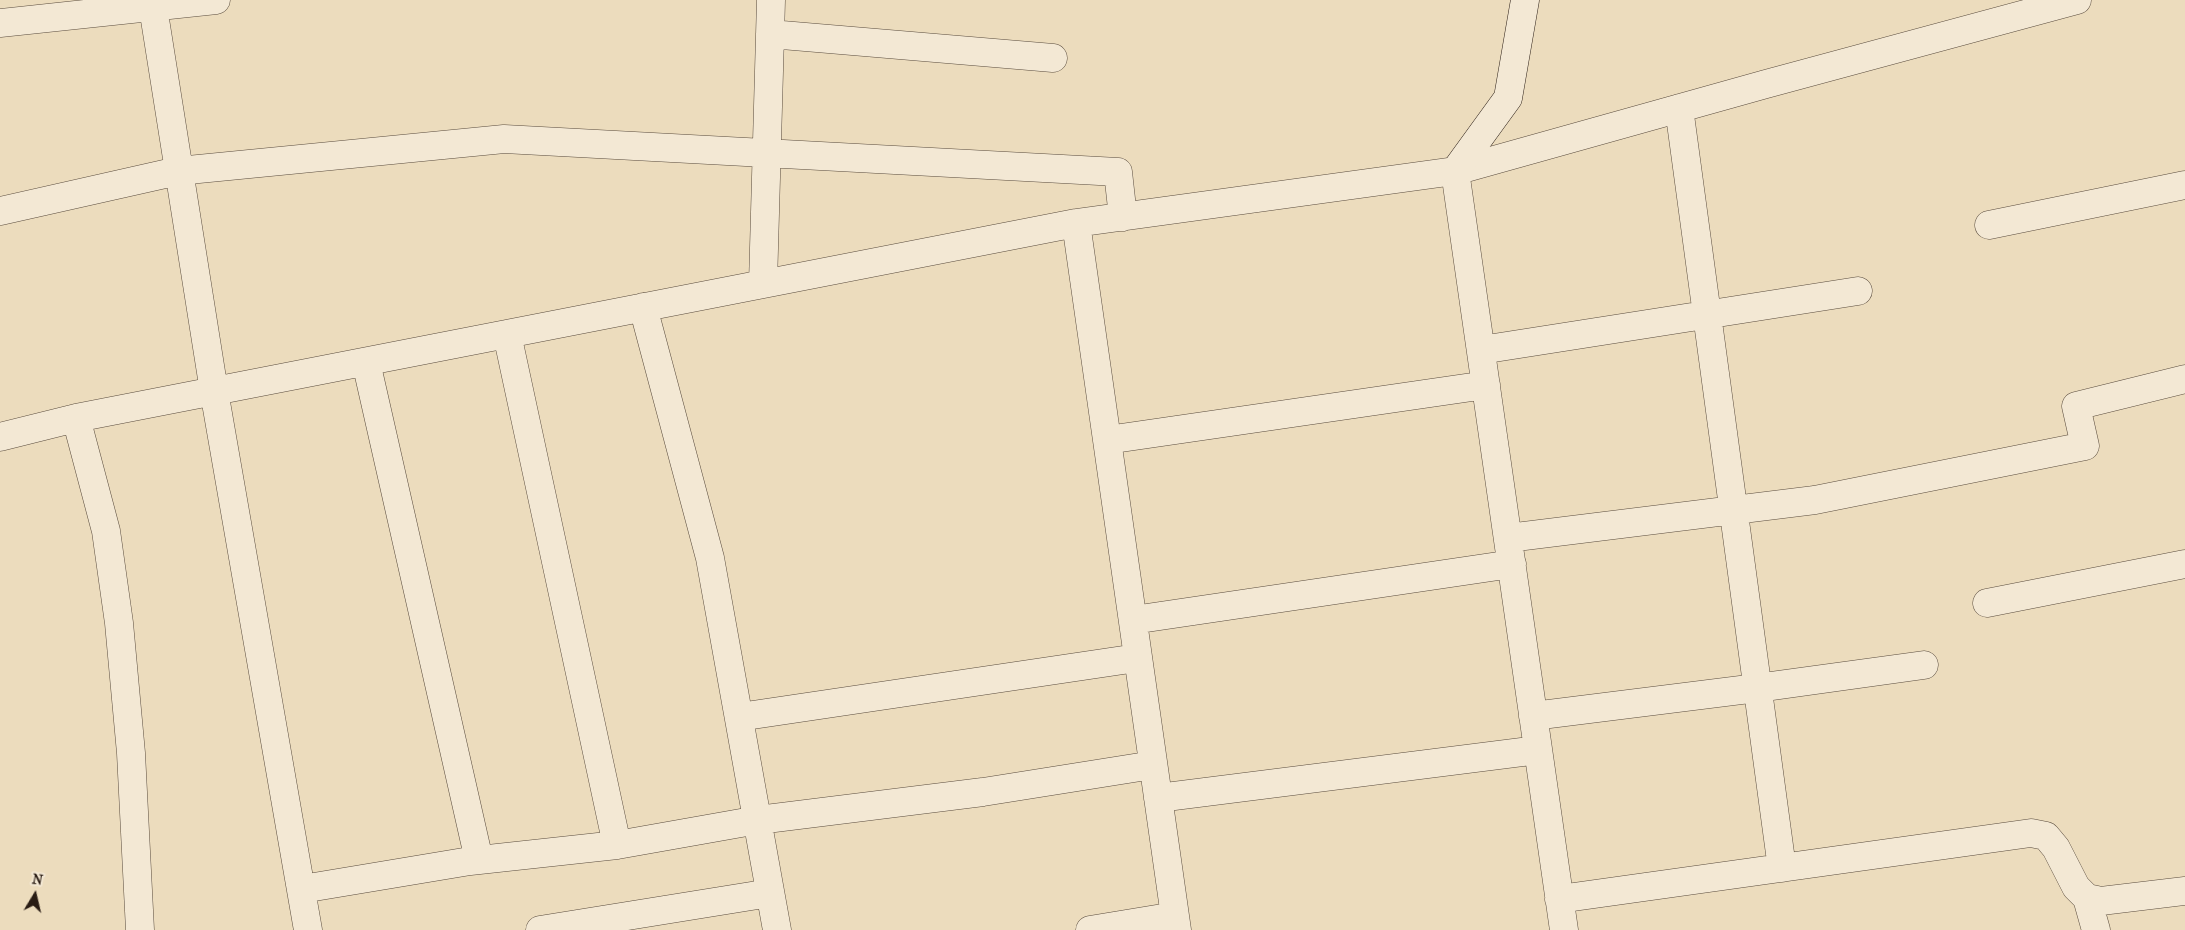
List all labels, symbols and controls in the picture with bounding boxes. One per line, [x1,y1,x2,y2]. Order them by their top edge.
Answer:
north arrow [10,870,60,920]
text: N [31,870,44,889]

